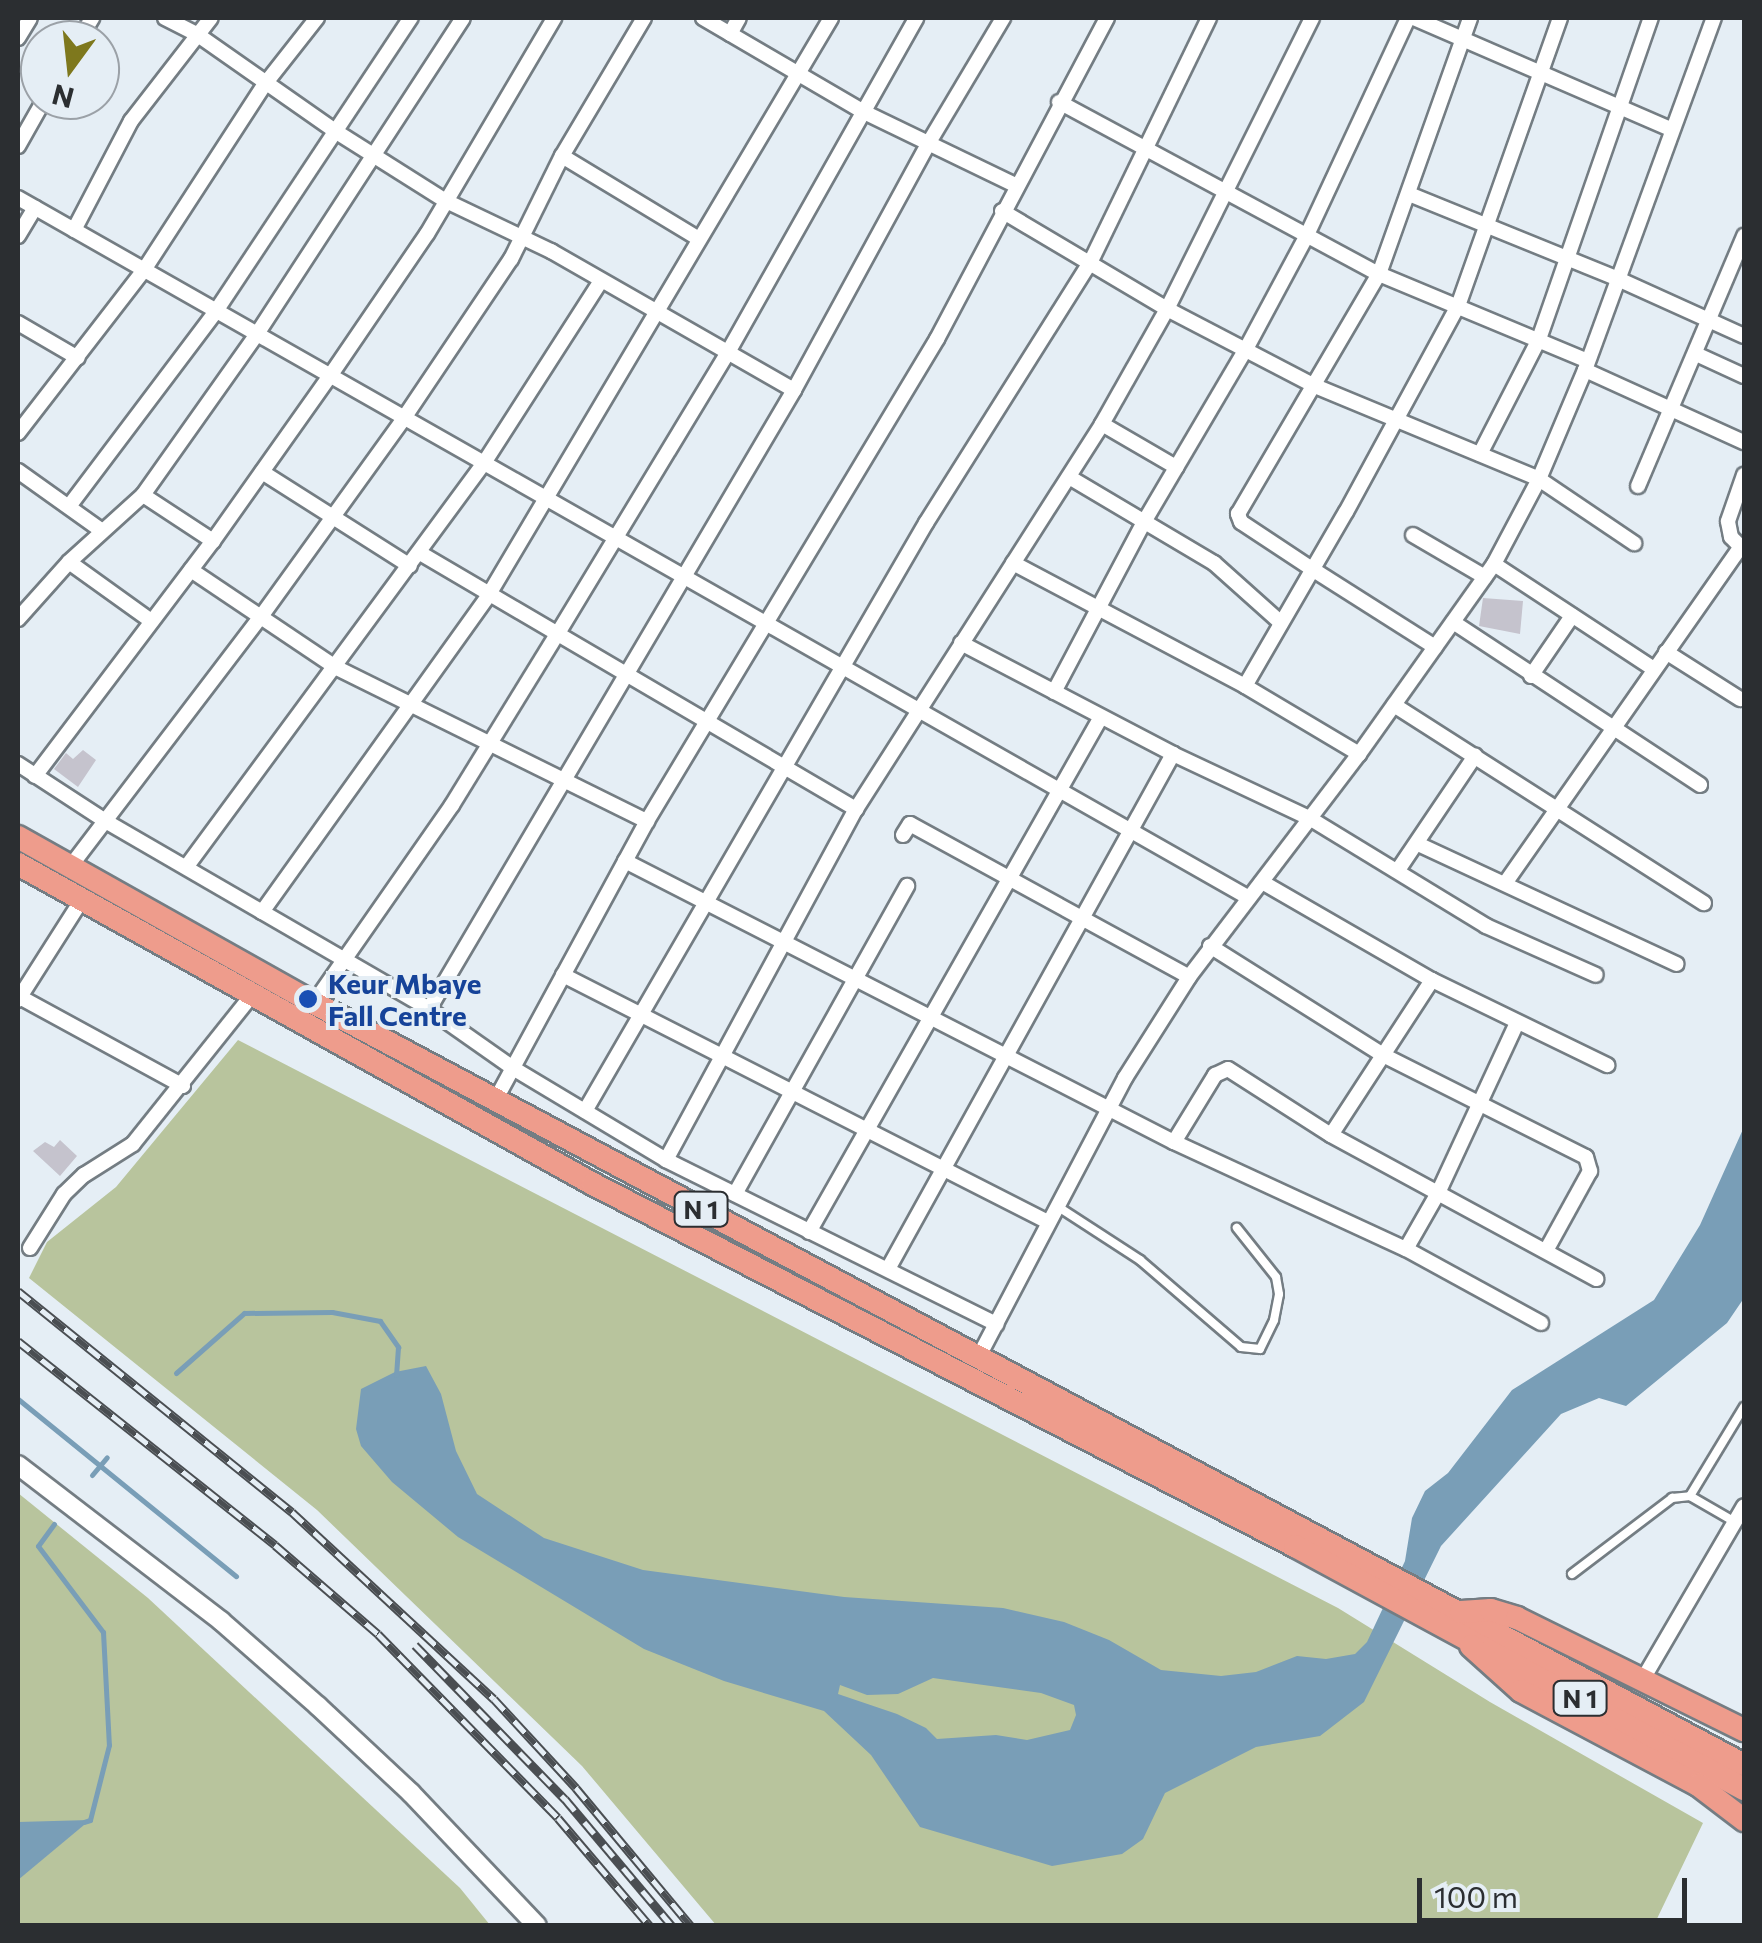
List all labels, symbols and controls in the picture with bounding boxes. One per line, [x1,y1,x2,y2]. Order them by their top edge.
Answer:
north arrow [20,20,120,120]
text: N [48,78,77,116]
place label: Keur Mbaye Fall Centre [328,966,481,1032]
marker: Keur Mbaye Fall Centre [297,988,319,1010]
road number: N 1 [674,1189,728,1229]
road number: N 1 [1552,1678,1608,1718]
scale bar [1422,1858,1692,1920]
text: 100 m [1434,1877,1518,1914]

